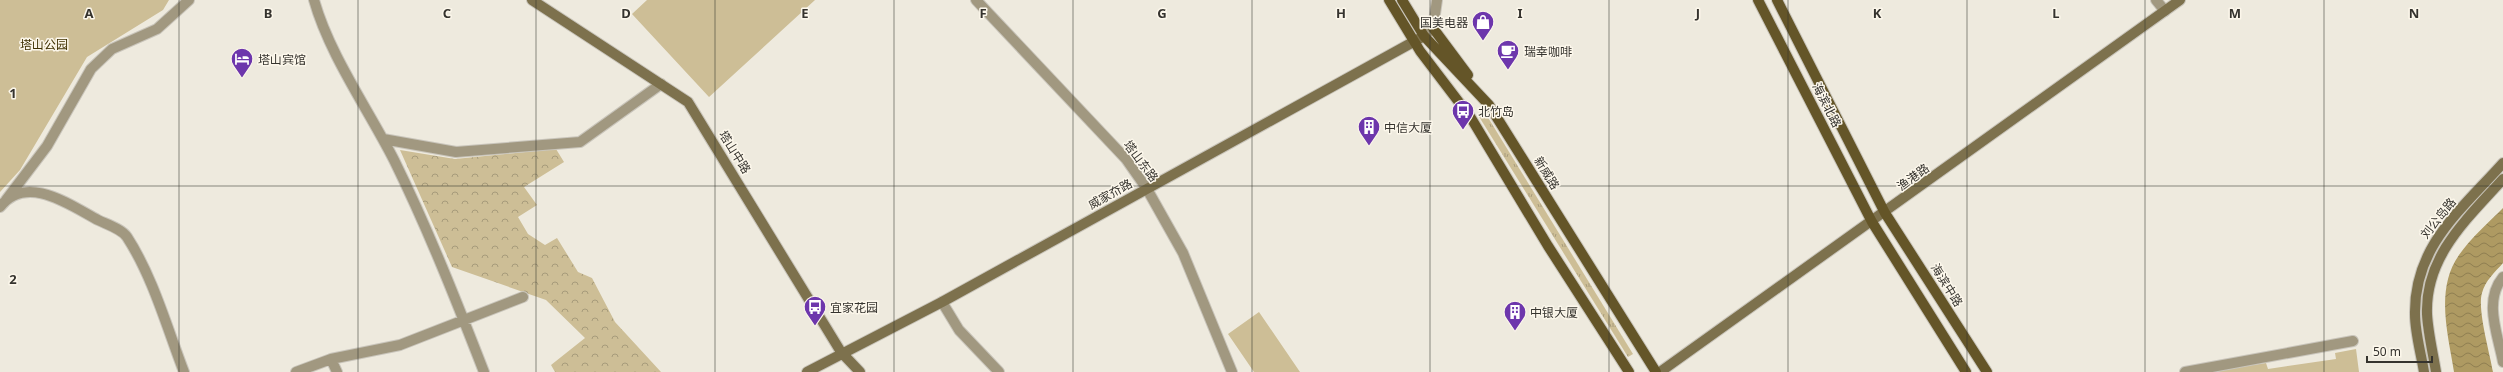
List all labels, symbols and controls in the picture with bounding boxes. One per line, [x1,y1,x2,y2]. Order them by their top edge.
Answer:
text: A [85,4,94,22]
text: B [264,4,272,22]
text: C [443,4,451,22]
text: D [621,4,631,22]
text: E [801,4,809,22]
text: F [979,4,987,22]
text: G [1157,4,1167,22]
text: H [1336,4,1346,22]
text: I [1517,4,1523,22]
text: J [1695,4,1700,22]
text: K [1873,4,1882,22]
text: L [2052,4,2060,22]
text: M [2229,4,2241,22]
text: N [2409,4,2419,22]
shop icon: 国美电器 [1470,9,1496,42]
place label: 国美电器 [1420,14,1468,31]
park label: 塔山公园 [20,36,68,53]
cafe icon: 瑞幸咖啡 [1495,38,1521,71]
place label: 瑞幸咖啡 [1524,43,1572,60]
hotel icon: 塔山宾馆 [229,46,255,79]
place label: 塔山宾馆 [258,51,306,68]
street label: 海滨北路 [1809,80,1845,130]
text: 1 [9,84,17,102]
bus stop icon: 北竹岛 [1450,98,1476,131]
place label: 北竹岛 [1478,103,1514,120]
building icon: 中信大厦 [1356,114,1382,147]
place label: 中信大厦 [1384,119,1432,136]
street label: 塔山中路 [715,127,755,177]
street label: 塔山东路 [1120,137,1162,185]
street label: 新威路 [1530,153,1564,193]
street label: 渔港路 [1893,160,1933,194]
street label: 威家夼路 [1085,175,1135,213]
street label: 刘公岛路 [2416,194,2460,242]
street label: 海滨中路 [1927,260,1967,310]
text: 2 [9,270,17,288]
bus stop icon: 宜家花园 [802,294,828,327]
place label: 宜家花园 [830,299,878,316]
building icon: 中银大厦 [1502,299,1528,332]
place label: 中银大厦 [1530,304,1578,321]
scale bar [2367,338,2432,364]
text: 50 m [2373,343,2401,360]

